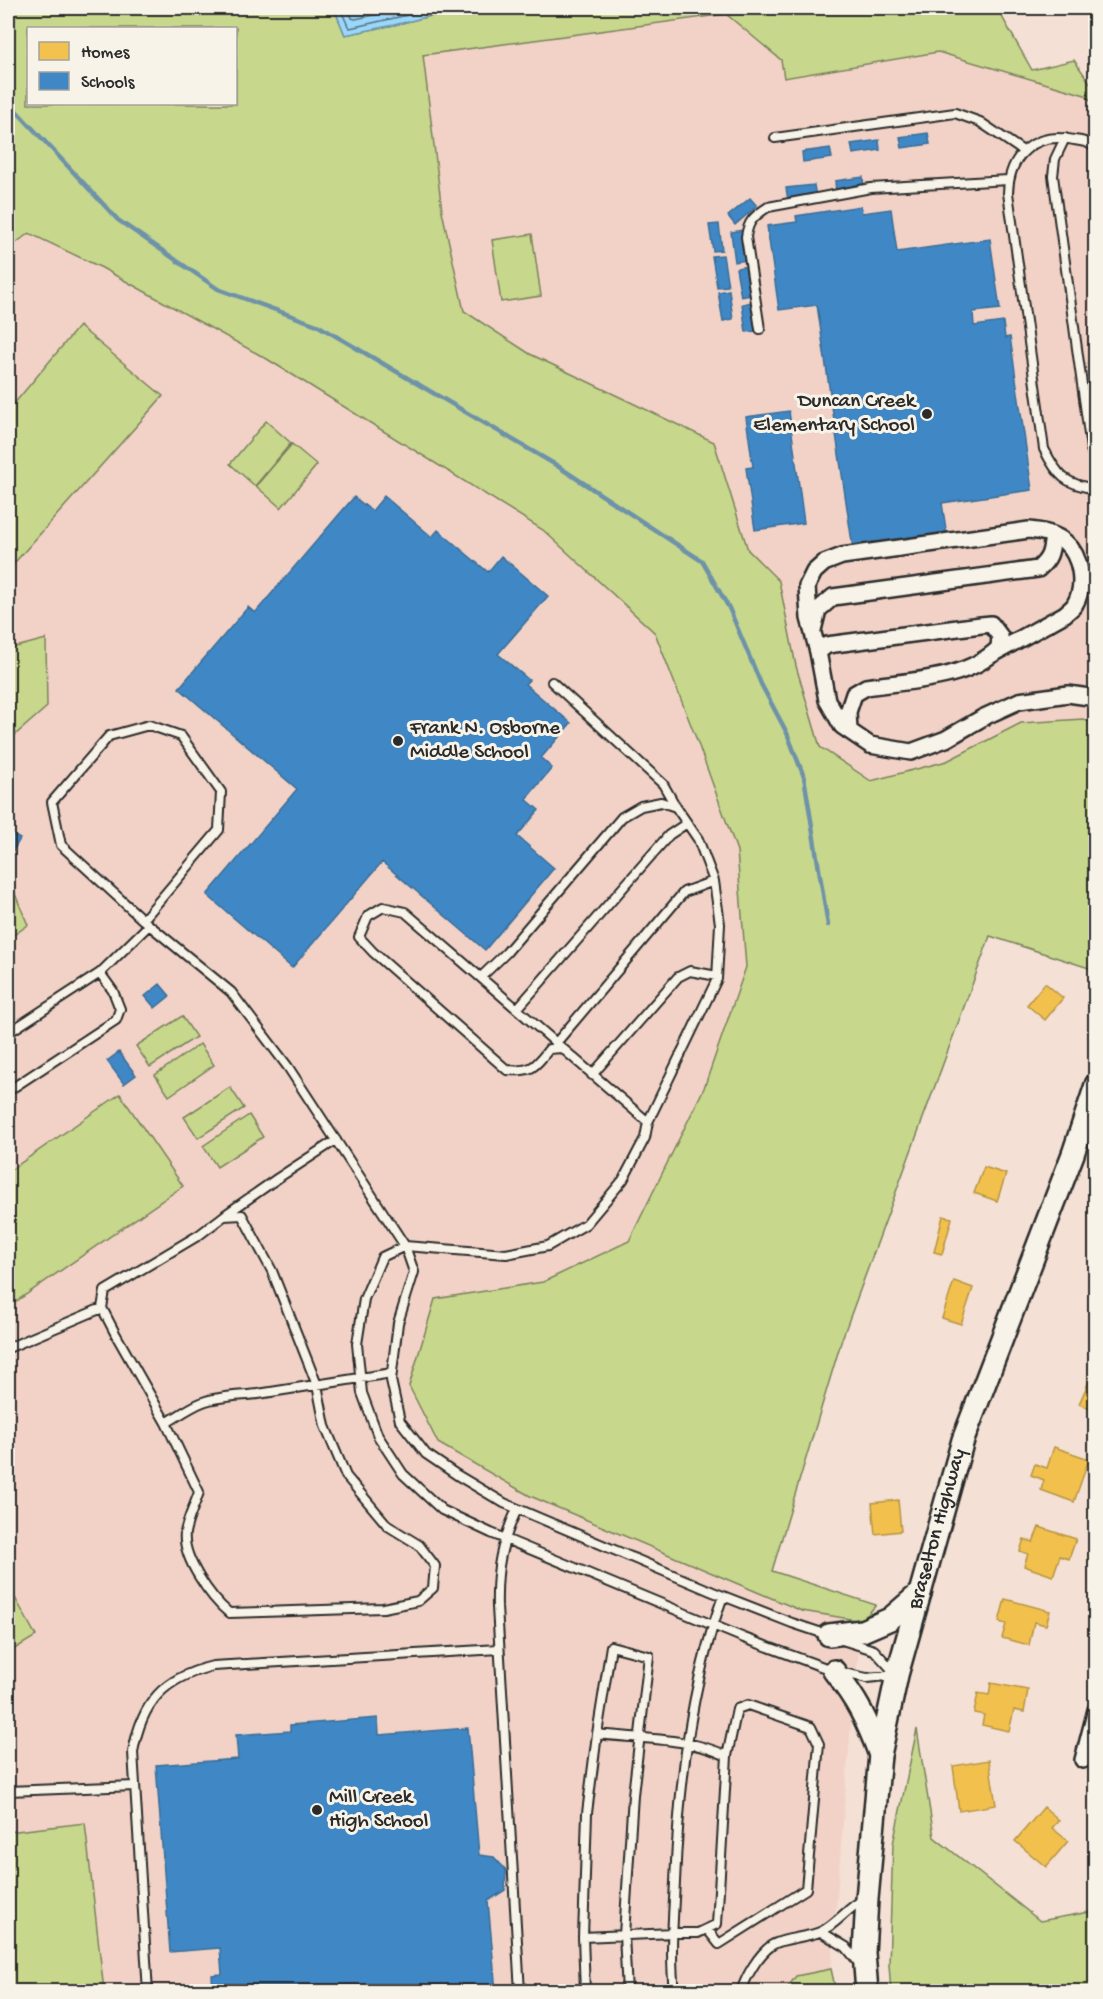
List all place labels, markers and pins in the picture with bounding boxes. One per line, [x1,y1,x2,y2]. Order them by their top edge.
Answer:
place label: Duncan Creek Elementary School [753,390,918,439]
marker: Duncan Creek Elementary School [920,407,934,421]
place label: Frank N. Osborne Middle School [409,717,561,766]
marker: Frank N. Osborne Middle School [391,734,405,748]
place label: Mill Creek High School [329,1786,428,1835]
marker: Mill Creek High School [310,1803,324,1817]

